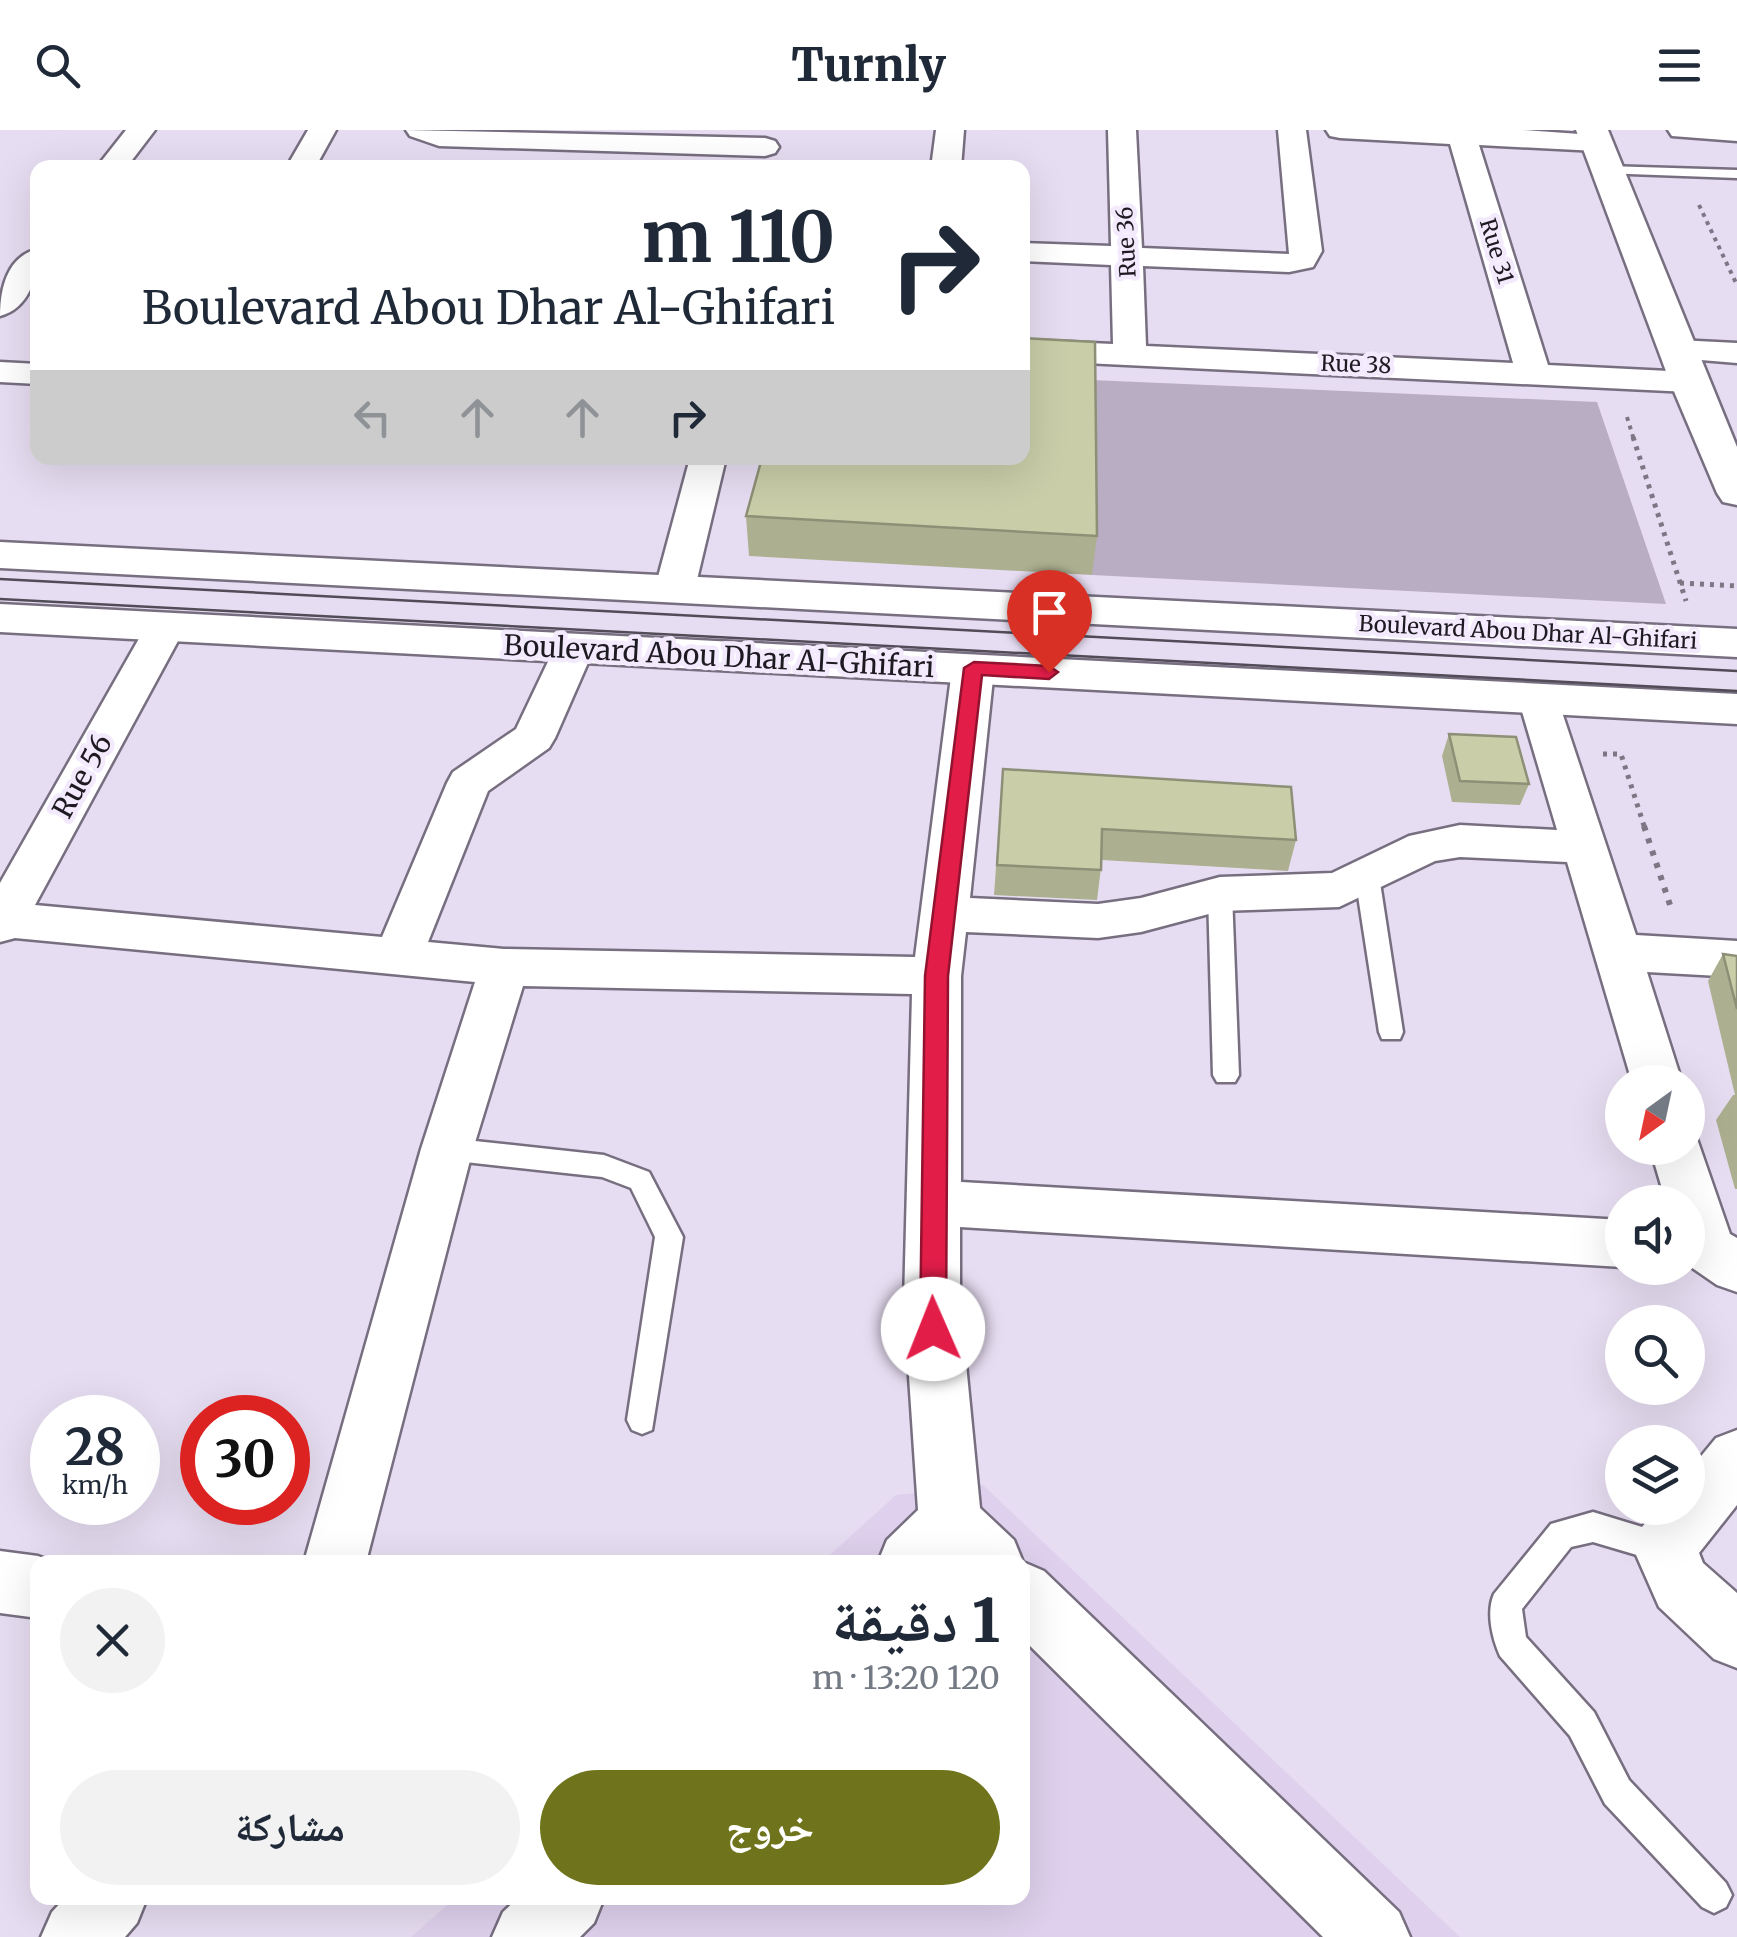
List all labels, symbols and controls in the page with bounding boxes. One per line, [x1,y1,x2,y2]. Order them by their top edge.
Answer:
text: Turnly [791,37,946,93]
icon: search [30,38,85,93]
icon: menu [1652,38,1707,93]
text: 110 m [642,193,835,281]
icon: right [870,200,1000,330]
street label: Rue 36 [1110,206,1142,278]
street label: Rue 31 [1474,215,1520,287]
text: Boulevard Abou Dhar Al-Ghifari [142,280,835,336]
street label: Rue 38 [1320,349,1392,379]
icon: left [345,390,400,445]
icon: ahead [450,390,505,445]
icon: ahead [555,390,610,445]
icon: right [660,390,715,445]
pin [1007,570,1092,673]
icon: arrive [1022,585,1077,640]
street label: Boulevard Abou Dhar Al-Ghifari [1358,609,1698,655]
street label: Boulevard Abou Dhar Al-Ghifari [503,627,935,685]
street label: Rue 56 [44,728,120,824]
north arrow [1605,1065,1705,1165]
map controls [1605,1065,1705,1525]
button: sound [1605,1185,1705,1285]
position arrow [881,1277,985,1381]
button: search [1605,1305,1705,1405]
speed limit sign: 30 [180,1395,310,1525]
text: 28 [65,1416,125,1479]
button: layers [1605,1425,1705,1525]
text: km/h [62,1469,128,1501]
text: 1 دقيقة [832,1583,1000,1658]
button: close [60,1588,165,1693]
text: 120 m · 13:20 [812,1658,1000,1698]
button: مشاركة [60,1770,520,1885]
button: خروج [540,1770,1000,1885]

